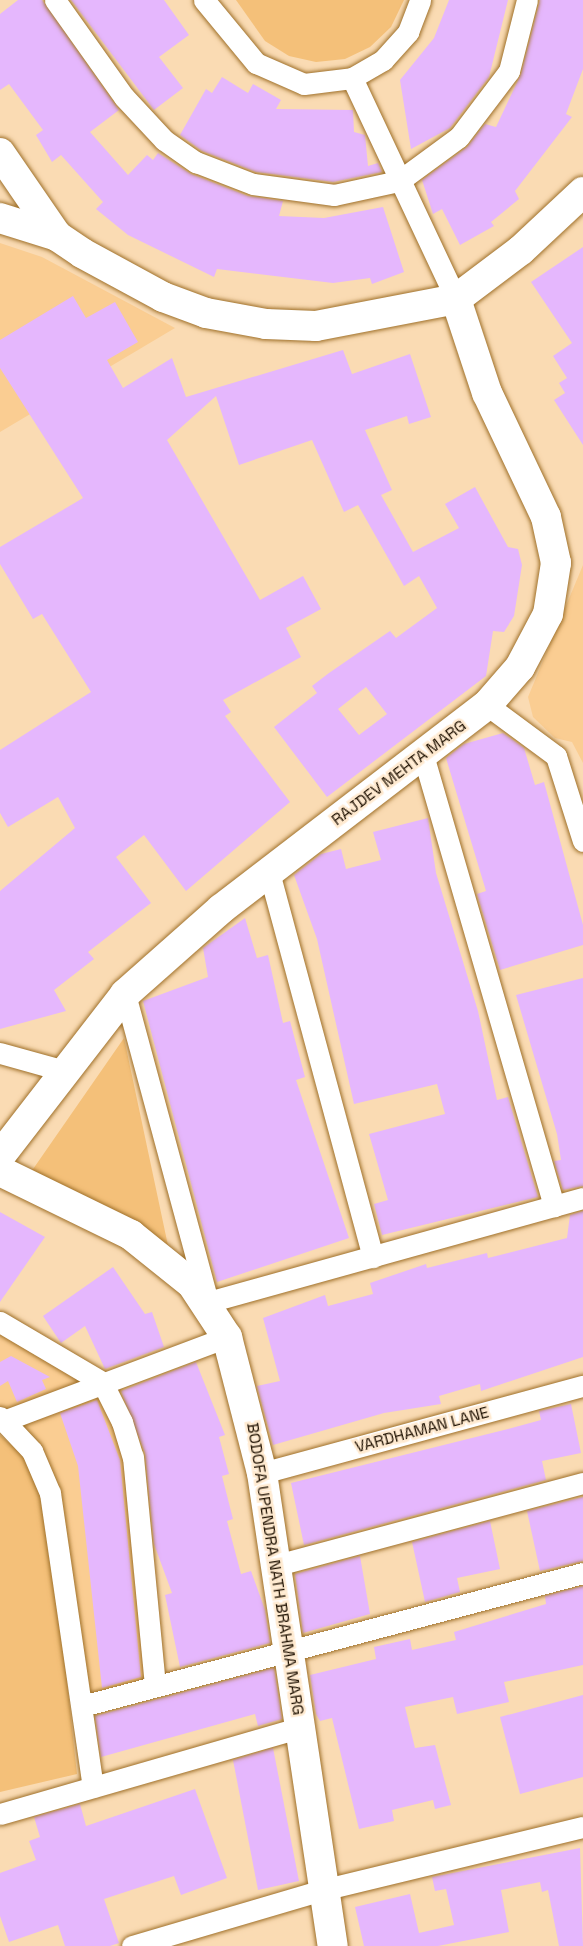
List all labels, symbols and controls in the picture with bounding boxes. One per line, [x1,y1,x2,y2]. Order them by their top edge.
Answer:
street label: RAJDEV MEHTA MARG [328,716,470,830]
street label: VARDHAMAN LANE [353,1403,491,1457]
street label: BODOFA UPENDRA NATH BRAHMA MARG [242,1421,308,1717]

